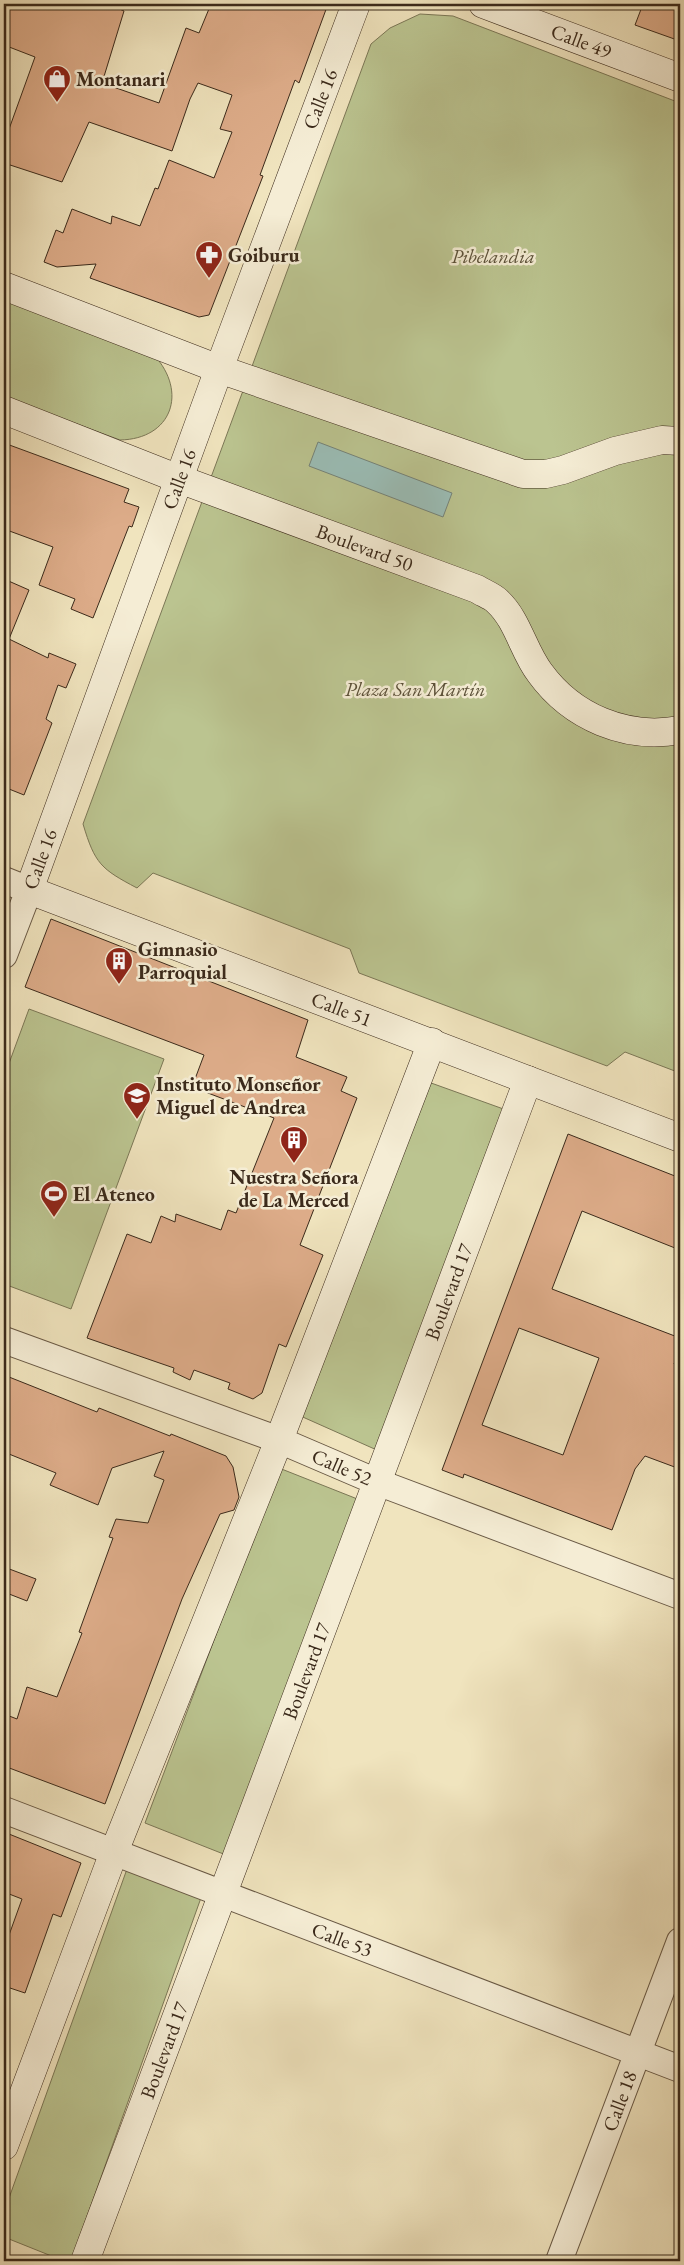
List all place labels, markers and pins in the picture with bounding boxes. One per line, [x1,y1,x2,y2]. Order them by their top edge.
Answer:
shop icon: Montanari [42,64,72,103]
place label: Montanari [76,66,166,92]
pharmacy icon: Goiburu [194,240,224,279]
place label: Goiburu [228,242,300,268]
place label: Gimnasio Parroquial [138,936,227,985]
building icon: Gimnasio Parroquial [104,946,134,985]
place label: Instituto Monseñor Miguel de Andrea [156,1071,321,1120]
school or university icon: Instituto Monseñor Miguel de Andrea [122,1081,152,1120]
building icon: Nuestra Señora de La Merced [279,1125,309,1164]
place label: Nuestra Señora de La Merced [230,1164,359,1213]
sports icon: El Ateneo [39,1179,69,1218]
place label: El Ateneo [73,1181,155,1207]

